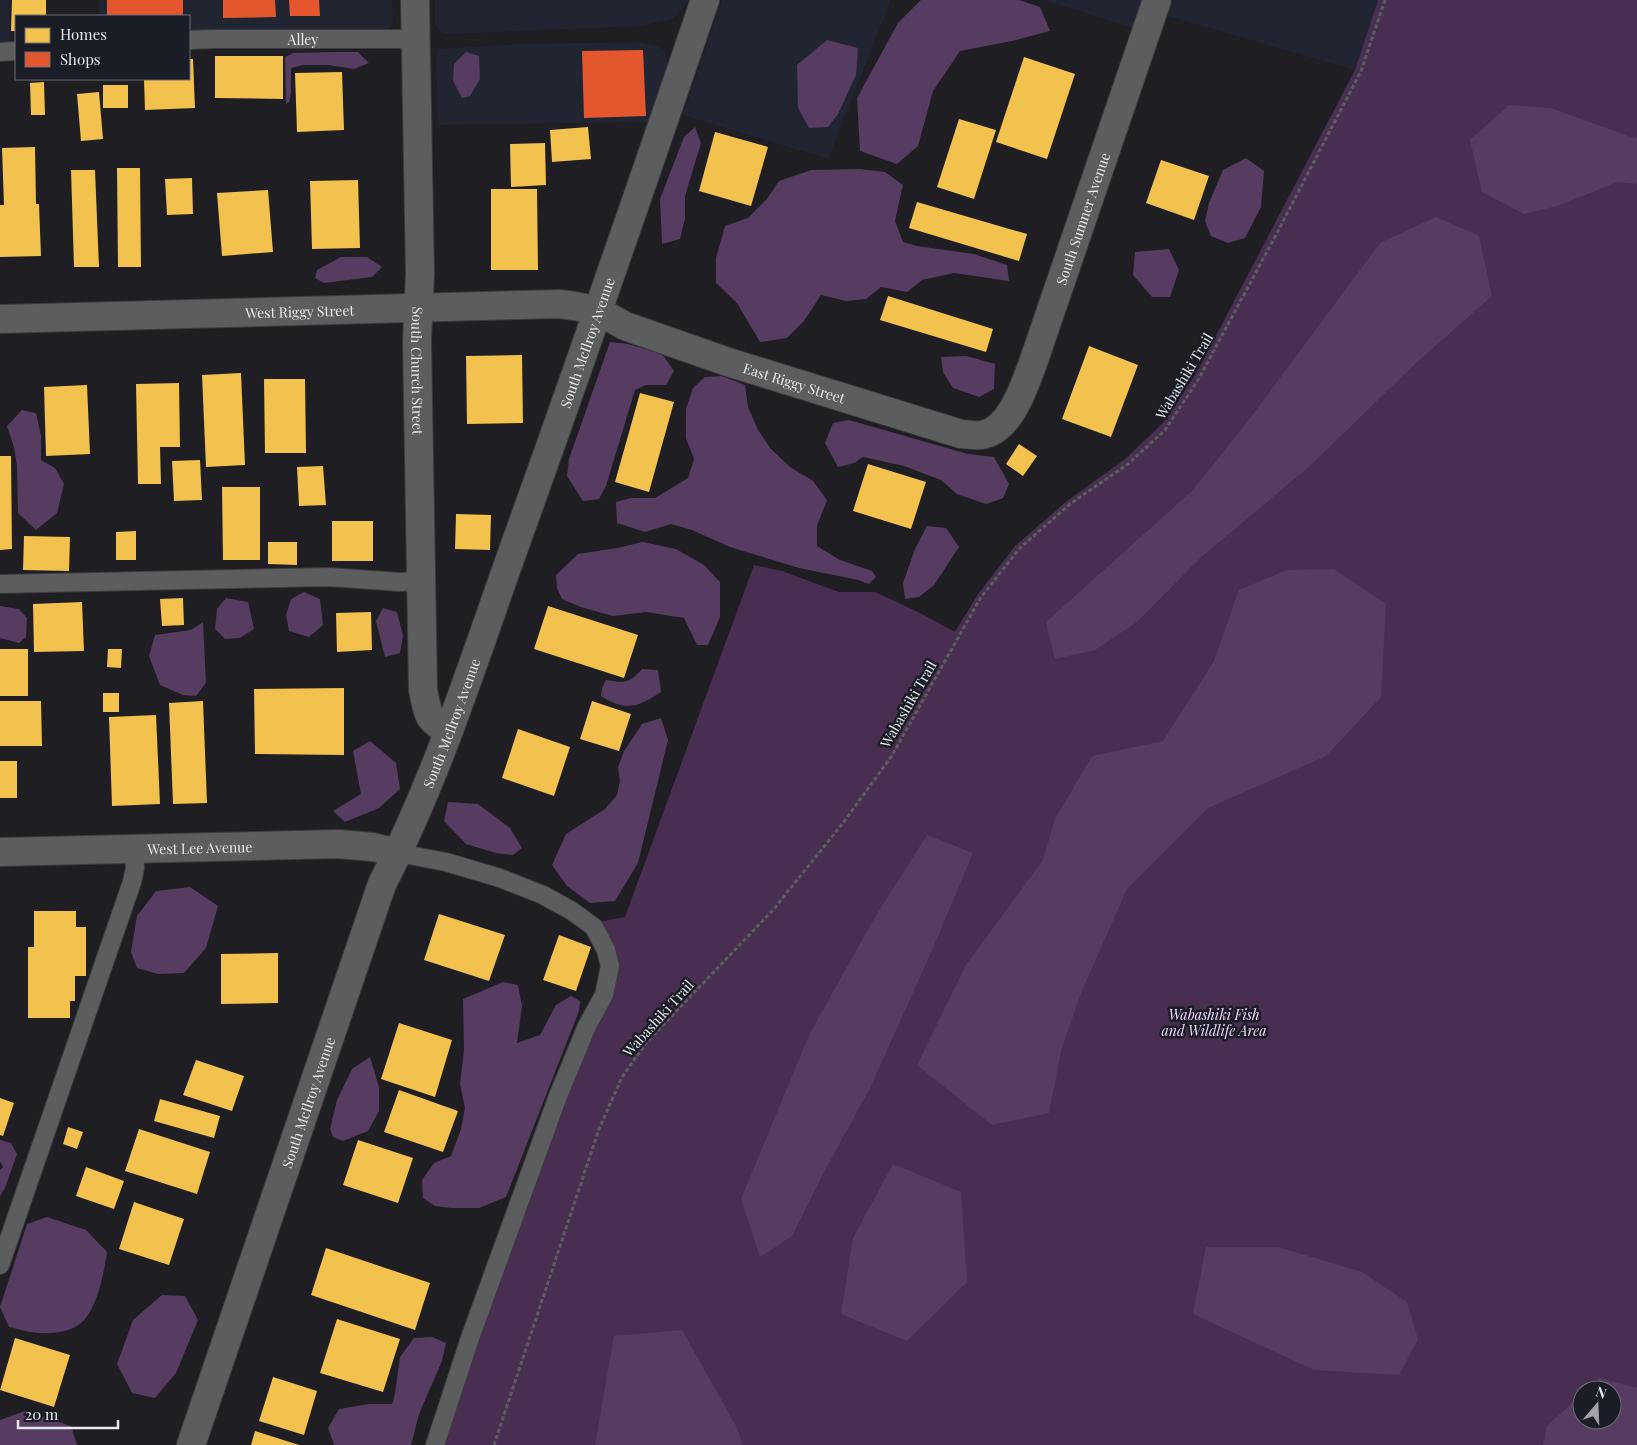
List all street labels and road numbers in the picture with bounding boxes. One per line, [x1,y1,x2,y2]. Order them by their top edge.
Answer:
street label: Alley [287,30,318,49]
street label: South Sumner Avenue [1051,150,1114,287]
street label: South McIlroy Avenue [555,275,618,410]
street label: West Riggy Street [244,300,356,322]
street label: South Church Street [407,306,428,436]
street label: Wabashiki Trail [1150,329,1217,423]
street label: East Riggy Street [741,358,849,407]
street label: South McIlroy Avenue [418,656,484,791]
street label: Wabashiki Trail [875,657,941,752]
street label: West Lee Avenue [146,837,253,858]
street label: Wabashiki Trail [618,975,698,1061]
street label: South McIlroy Avenue [277,1034,339,1170]

